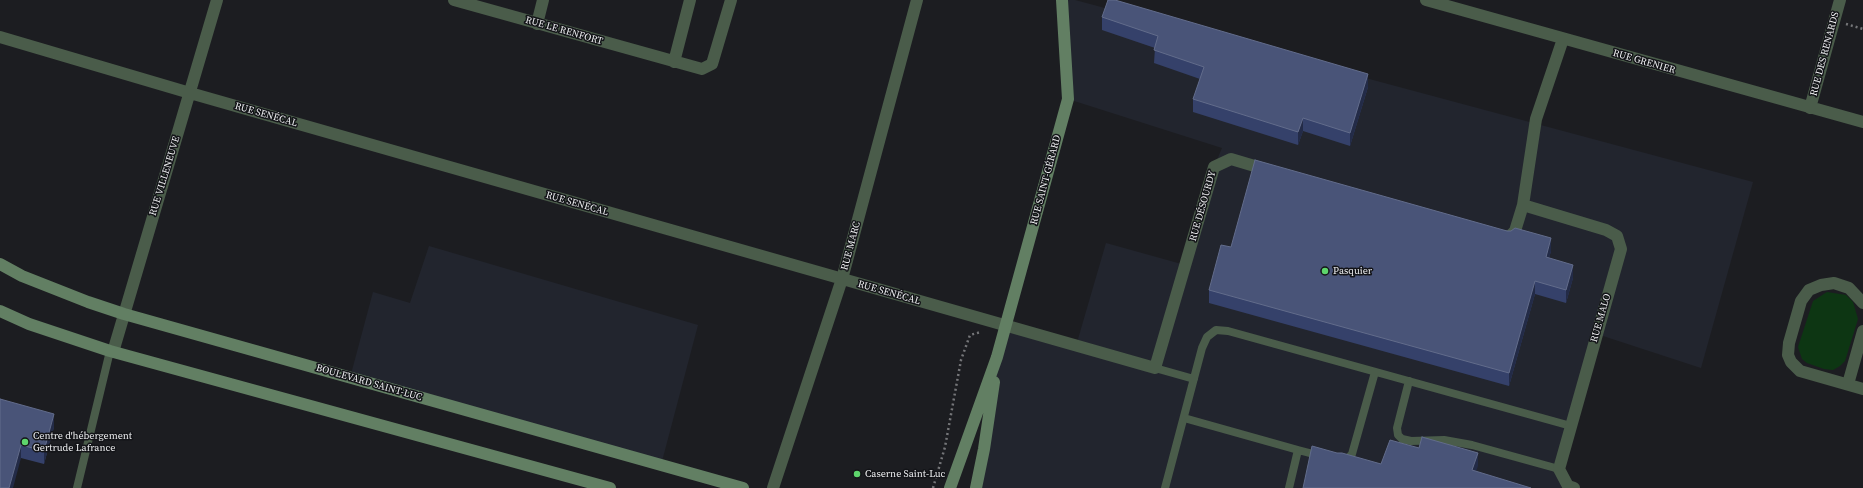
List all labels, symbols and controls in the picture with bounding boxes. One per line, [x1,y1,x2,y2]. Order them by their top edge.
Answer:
street label: RUE DES RENARDS [1808,11,1842,97]
street label: RUE LE RENFORT [524,14,604,48]
street label: RUE GRENIER [1611,47,1677,77]
street label: RUE SENÉCAL [233,100,299,130]
street label: RUE SAINT-GÉRARD [1028,134,1064,226]
street label: RUE VILLENEUVE [147,135,183,217]
street label: RUE DÉSOURDY [1187,169,1219,243]
street label: RUE SENÉCAL [544,189,610,219]
street label: RUE MARC [839,220,863,272]
place label: Pasquier [1333,265,1372,277]
marker: Pasquier [1320,266,1330,276]
street label: RUE SENÉCAL [856,278,922,308]
street label: RUE MALO [1588,292,1614,344]
street label: BOULEVARD SAINT-LUC [315,362,423,404]
place label: Centre d'hébergement Gertrude Lafrance [33,430,132,454]
marker: Centre d'hébergement Gertrude Lafrance [20,437,30,447]
place label: Caserne Saint-Luc [865,468,945,480]
marker: Caserne Saint-Luc [852,469,862,479]

